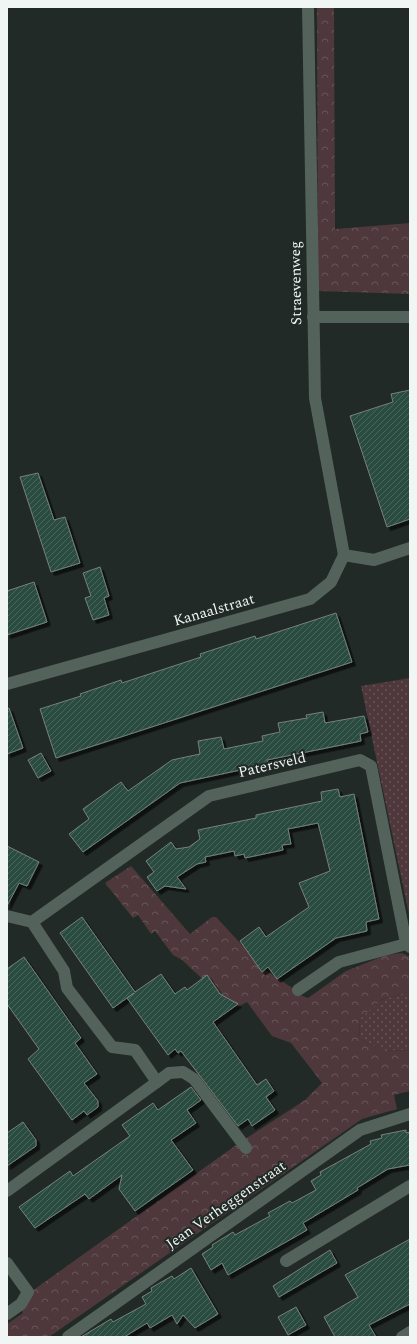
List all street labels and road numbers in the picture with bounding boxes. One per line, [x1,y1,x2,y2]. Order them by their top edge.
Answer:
street label: Straevenweg [284,241,308,325]
street label: Kanaalstraat [171,587,257,633]
street label: Patersveld [236,746,308,784]
street label: Jean Verheggenstraat [161,1155,291,1255]

